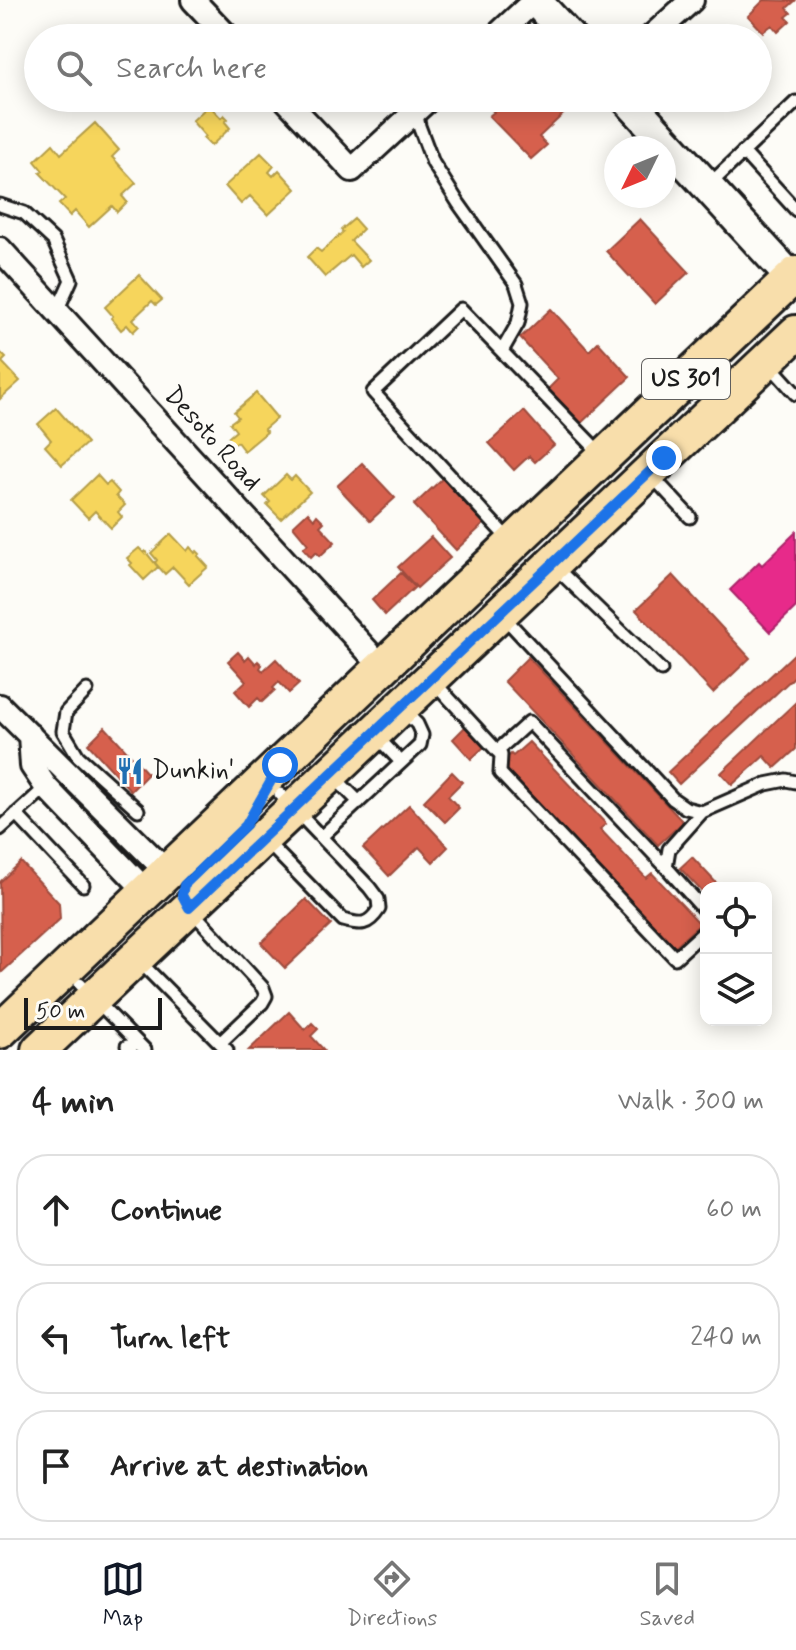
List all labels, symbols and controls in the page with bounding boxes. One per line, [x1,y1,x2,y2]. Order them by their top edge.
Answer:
search box [24,24,772,112]
icon: search [52,46,96,90]
text: Search here [116,49,267,88]
north arrow [604,136,676,208]
road number: US 301 [642,359,730,399]
street label: Desoto Road [156,379,268,499]
route end [646,440,682,476]
route start [262,747,298,783]
place label: Dunkin' [152,754,235,788]
restaurant icon: Dunkin' [115,756,145,786]
map controls [700,882,772,1026]
button: locate [700,882,772,954]
button: layers [700,954,772,1026]
scale bar [24,994,162,1030]
text: 50 m [36,998,85,1026]
text: 4 min [32,1080,115,1125]
text: Walk · 300 m [618,1085,764,1119]
icon: ahead [34,1188,78,1232]
text: Continue [110,1191,222,1230]
text: 60 m [706,1193,762,1227]
icon: left [34,1316,78,1360]
text: Turn left [110,1319,230,1358]
text: 240 m [690,1321,762,1355]
icon: arrive [34,1444,78,1488]
text: Arrive at destination [110,1447,368,1486]
tab: Map [101,1557,145,1633]
tab: Directions [347,1557,437,1633]
tab: Saved [639,1557,695,1633]

